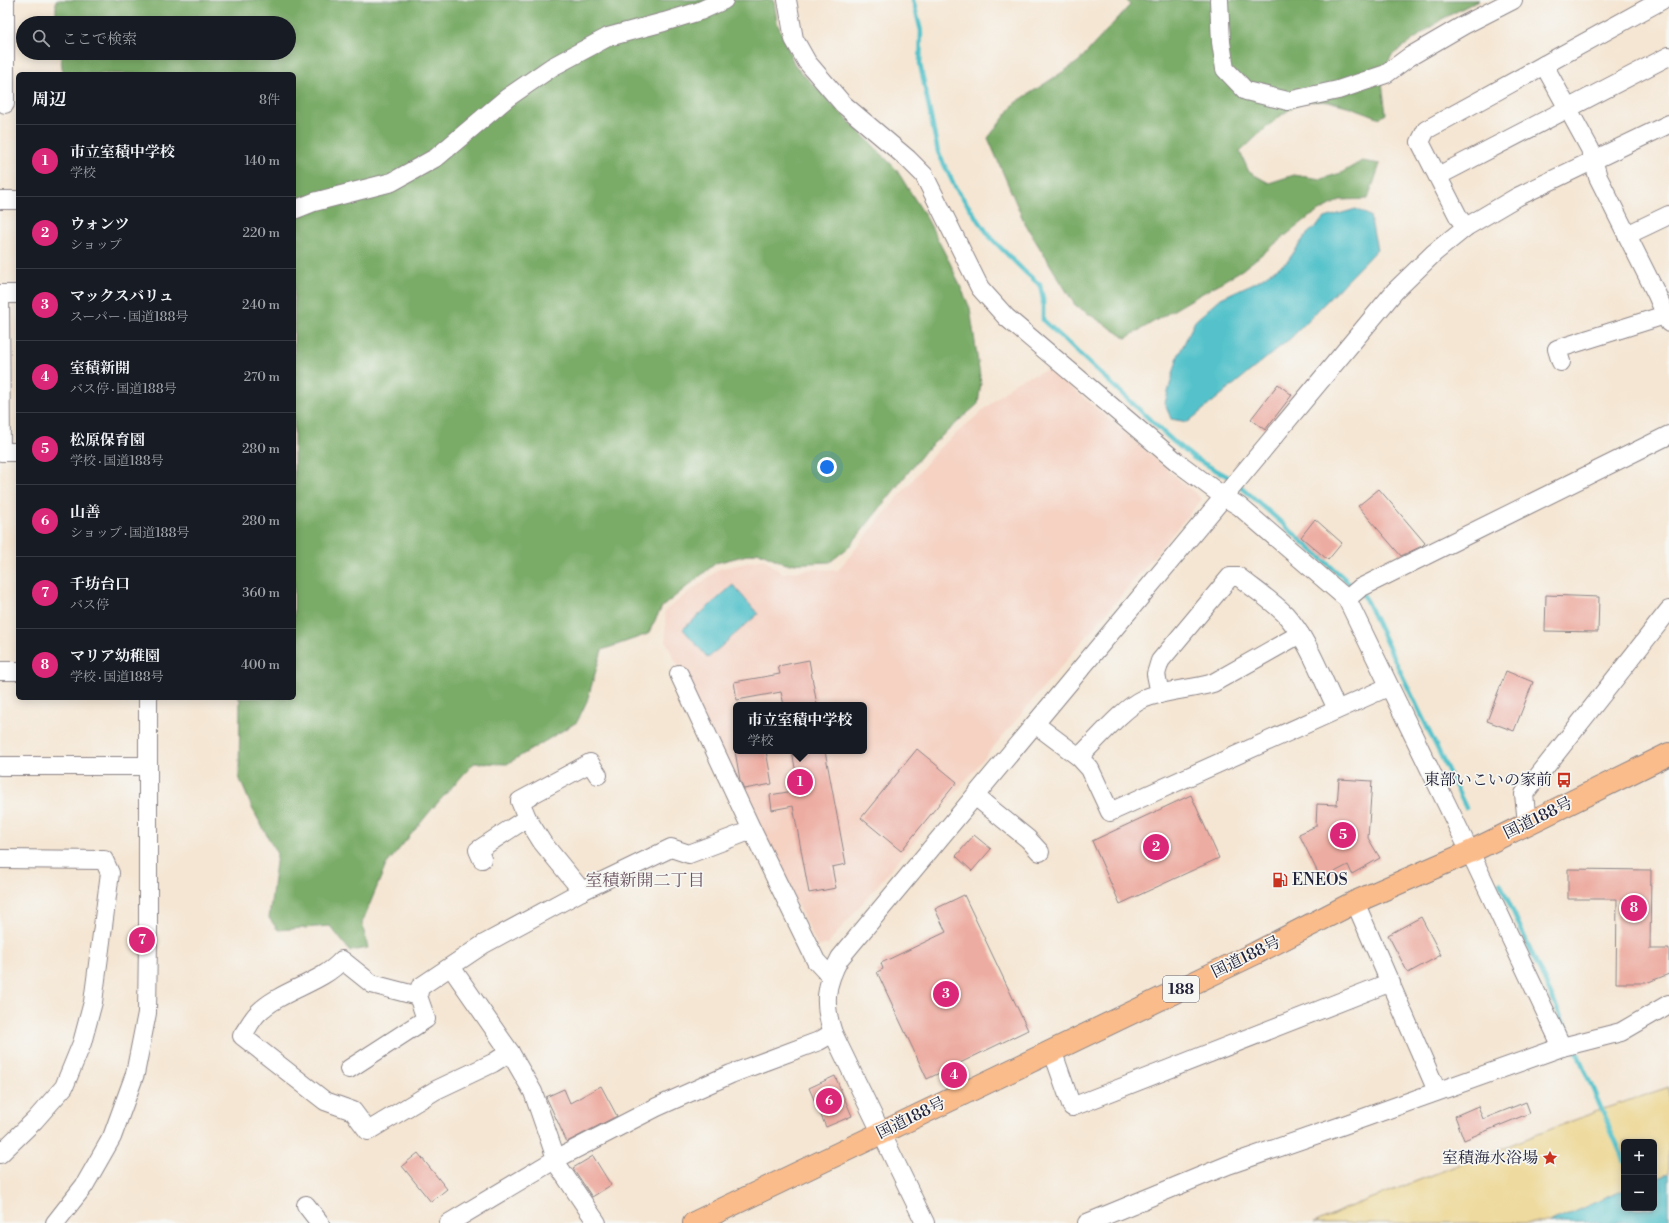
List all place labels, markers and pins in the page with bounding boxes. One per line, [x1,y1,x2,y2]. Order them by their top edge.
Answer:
pin: 1 [787,767,813,797]
place label: 東部いこいの家前 [1424,770,1552,790]
bus stop icon: 東部いこいの家前 [1555,771,1573,789]
pin: 5 [1330,820,1356,850]
pin: 2 [1143,832,1169,862]
place label: ENEOS [1292,870,1348,890]
fuel station icon: ENEOS [1271,871,1289,889]
pin: 8 [1621,893,1647,923]
pin: 7 [129,925,155,955]
pin: 3 [933,979,959,1009]
pin: 4 [941,1060,967,1090]
pin: 6 [816,1086,842,1116]
place label: 室積海水浴場 [1442,1148,1538,1168]
place icon: 室積海水浴場 [1541,1149,1559,1167]

